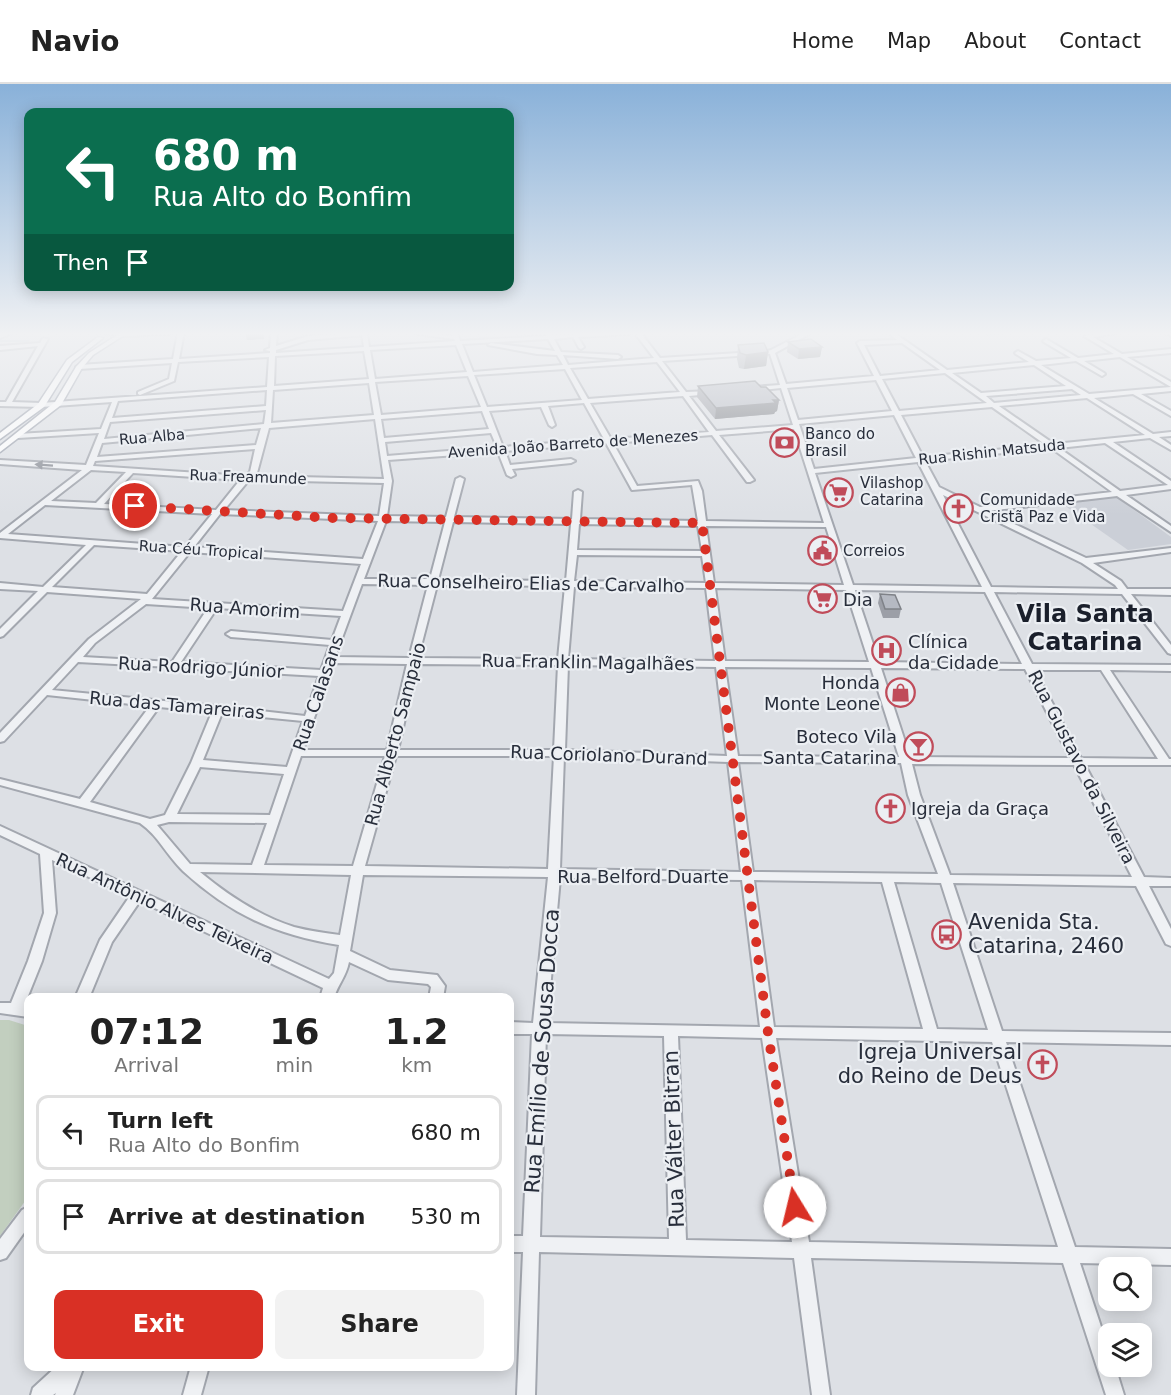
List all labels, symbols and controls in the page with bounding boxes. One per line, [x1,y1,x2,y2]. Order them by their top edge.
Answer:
text: Navio [30,25,119,58]
text: Home [792,29,854,53]
text: Map [887,29,931,53]
text: About [964,29,1026,53]
text: Contact [1059,29,1141,53]
text: 680 m [153,131,299,180]
icon: left [54,132,132,210]
text: Rua Alto do Bonfim [153,181,412,212]
icon: arrive [121,246,154,279]
text: Then [54,250,109,275]
street label: Rua Alba [118,425,186,449]
place label: Banco do Brasil [805,425,875,460]
street label: Avenida João Barreto de Menezes [447,426,699,462]
bank icon: Banco do Brasil [768,427,800,459]
street label: Rua Rishin Matsuda [918,435,1066,469]
one-way arrow [35,460,54,470]
street label: Rua Freamunde [189,466,307,488]
place label: Vilashop Catarina [860,474,924,509]
supermarket icon: Vilashop Catarina [823,476,855,508]
pin [109,480,160,531]
icon: arrive [118,489,151,522]
place label: Comunidade Cristã Paz e Vida [980,491,1105,526]
church icon: Comunidade Cristã Paz e Vida [943,493,975,525]
public building icon: Correios [806,535,838,567]
street label: Rua Céu Tropical [138,537,264,563]
place label: Correios [843,542,905,560]
street label: Rua Conselheiro Elias de Carvalho [377,570,685,596]
supermarket icon: Dia [806,583,838,615]
place label: Dia [843,589,873,610]
street label: Rua Amorim [189,594,301,622]
district label: Vila Santa Catarina [1016,600,1154,656]
place label: Clínica da Cidade [908,631,999,673]
street label: Rua Calasans [288,633,348,753]
hospital icon: Clínica da Cidade [871,635,903,667]
street label: Rua Alberto Sampaio [360,640,430,828]
street label: Rua Franklin Magalhães [481,650,695,674]
street label: Rua Rodrigo Júnior [118,652,285,682]
street label: Rua Gustavo da Silveira [1024,667,1140,867]
place label: Honda Monte Leone [764,672,880,714]
shop icon: Honda Monte Leone [885,676,917,708]
street label: Rua das Tamareiras [88,687,266,723]
place label: Boteco Vila Santa Catarina [763,726,897,768]
bar icon: Boteco Vila Santa Catarina [902,730,934,762]
street label: Rua Coriolano Durand [510,741,708,769]
church icon: Igreja da Graça [874,792,906,824]
place label: Igreja da Graça [911,798,1049,819]
street label: Rua Antônio Alves Teixeira [53,848,277,968]
street label: Rua Belford Duarte [557,866,729,887]
street label: Rua Emílio de Sousa Docca [520,908,564,1194]
place label: Avenida Sta. Catarina, 2460 [968,910,1124,958]
bus stop icon: Avenida Sta. Catarina, 2460 [931,918,963,950]
text: 07:12 [89,1011,204,1052]
text: 16 [269,1011,319,1052]
text: 1.2 [385,1011,449,1052]
place label: Igreja Universal do Reino de Deus [838,1040,1022,1088]
church icon: Igreja Universal do Reino de Deus [1027,1048,1059,1080]
street label: Rua Válter Bitran [659,1050,689,1228]
text: Arrival [114,1053,179,1077]
text: min [276,1053,313,1077]
text: km [401,1053,432,1077]
text: Turn left [108,1108,213,1133]
icon: left [57,1116,90,1149]
text: 680 m [411,1120,481,1145]
text: Rua Alto do Bonfim [108,1133,300,1157]
position arrow [763,1175,827,1239]
icon: arrive [57,1200,90,1233]
text: Arrive at destination [108,1204,365,1229]
text: 530 m [411,1204,481,1229]
map controls [1098,1257,1152,1377]
button: search [1098,1257,1152,1311]
button: Exit [54,1290,263,1359]
button: Share [275,1290,484,1359]
button: layers [1098,1323,1152,1377]

